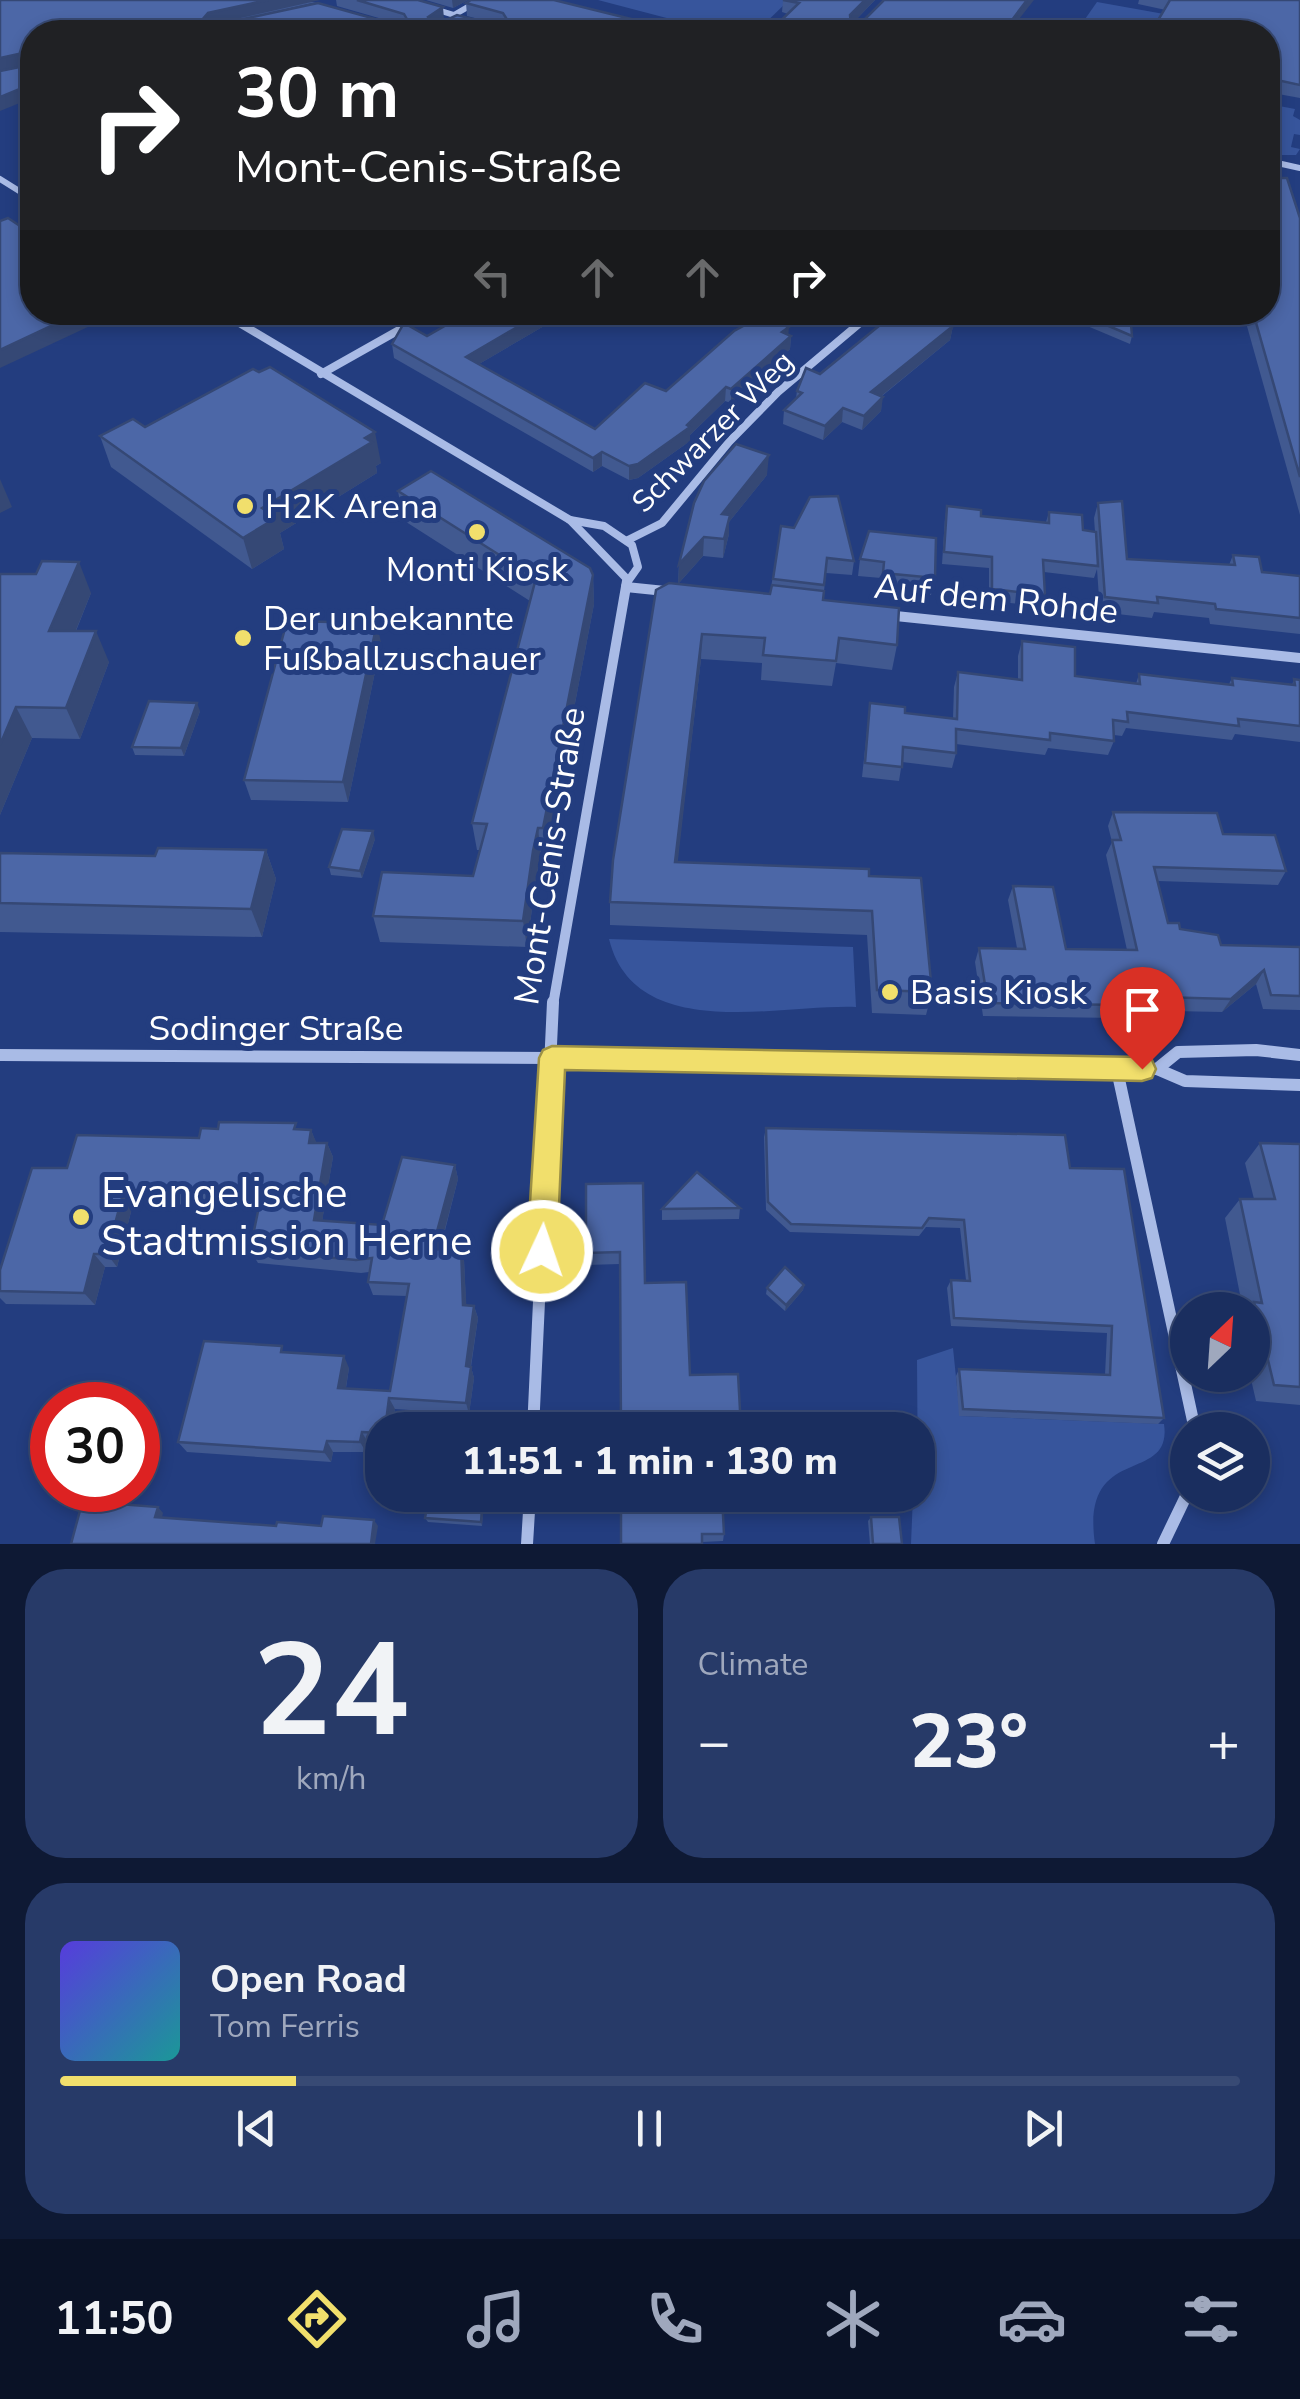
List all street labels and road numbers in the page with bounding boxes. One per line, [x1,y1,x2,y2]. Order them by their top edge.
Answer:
street label: Schwarzer Weg [623,342,803,522]
street label: Auf dem Rohde [872,563,1120,635]
street label: Mont-Cenis-Straße [503,704,597,1008]
street label: Sodinger Straße [149,1005,403,1052]

